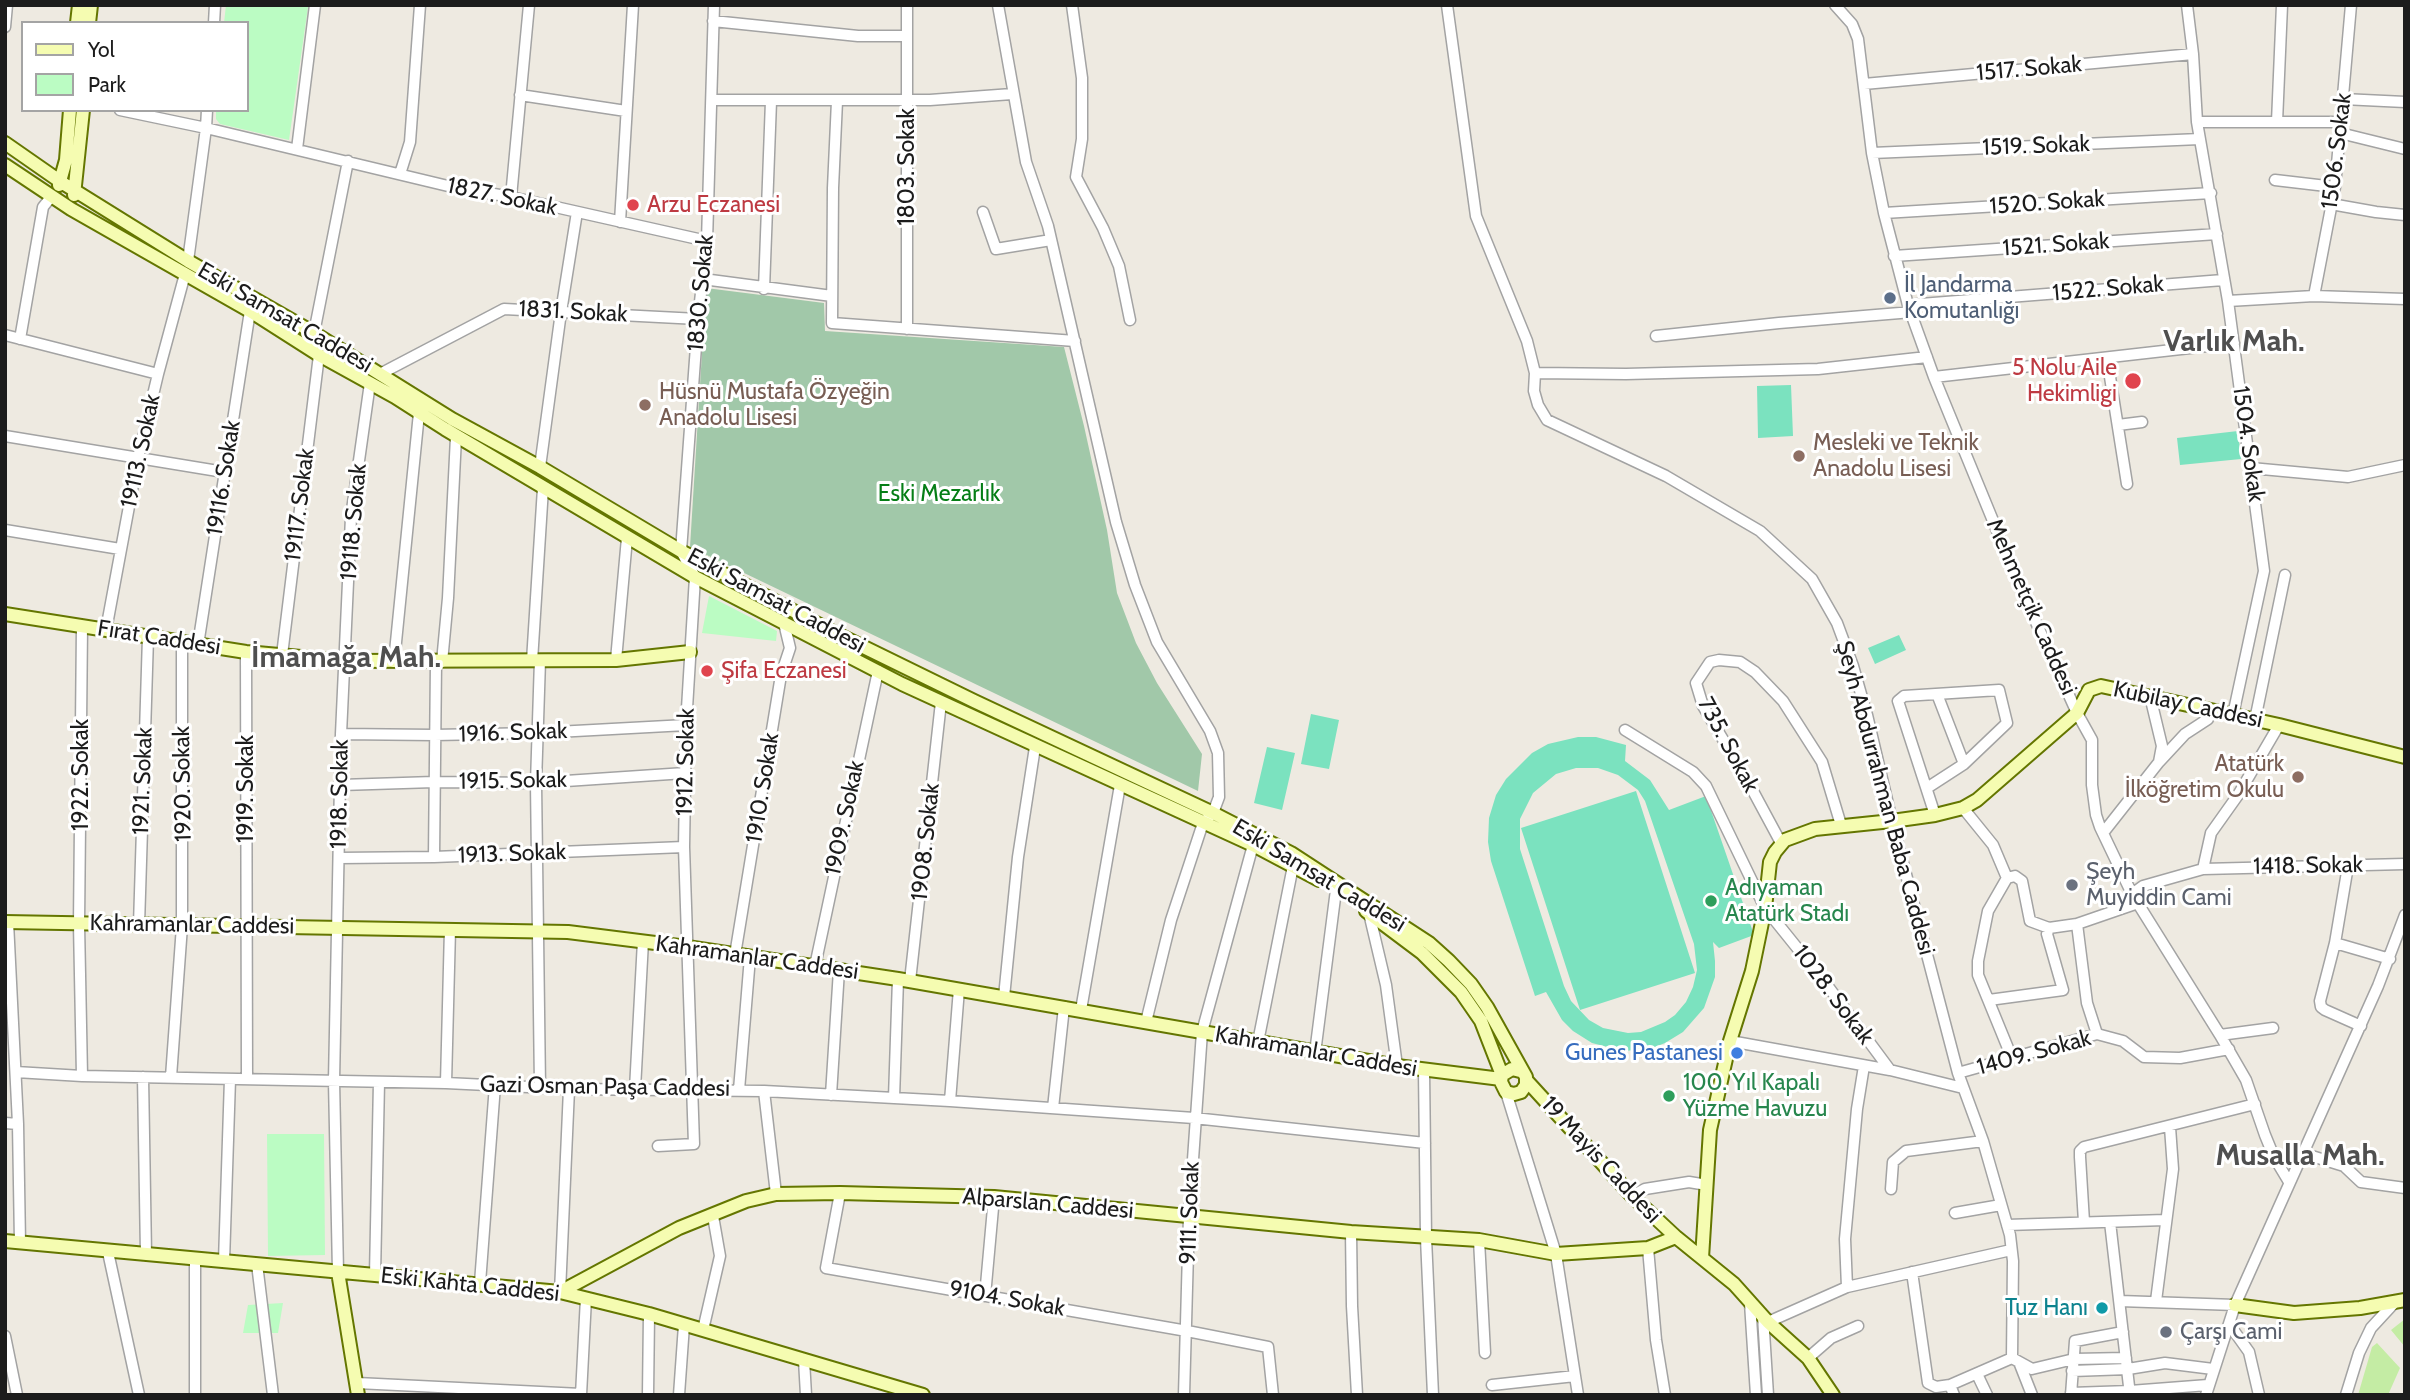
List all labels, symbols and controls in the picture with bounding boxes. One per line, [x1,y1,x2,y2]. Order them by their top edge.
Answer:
legend [21,21,248,112]
text: Yol [88,37,115,62]
street label: 1517. Sokak [1975,51,2083,87]
text: Park [88,72,126,97]
street label: 1506. Sokak [2316,91,2358,211]
street label: 1803. Sokak [893,108,921,226]
street label: 1519. Sokak [1982,130,2090,162]
street label: 1827. Sokak [444,172,560,222]
street label: 1520. Sokak [1989,185,2105,221]
place label: Arzu Eczanesi [647,191,780,219]
marker: Arzu Eczanesi [625,197,641,213]
street label: 1521. Sokak [2002,227,2110,263]
street label: 1830. Sokak [682,233,720,353]
street label: Eski Samsat Caddesi [193,257,377,379]
street label: 1522. Sokak [2051,270,2165,308]
place label: İl Jandarma Komutanlığı [1904,271,2019,325]
marker: İl Jandarma Komutanlığı [1882,290,1898,306]
street label: 1831. Sokak [518,295,628,329]
district label: Varlık Mah. [2163,324,2305,360]
place label: 5 Nolu Aile Hekimligi [2012,354,2117,408]
marker: 5 Nolu Aile Hekimligi [2123,371,2143,391]
place label: Hüsnü Mustafa Özyeğin Anadolu Lisesi [659,378,890,432]
street label: 1504. Sokak [2226,384,2270,504]
street label: 19113. Sokak [115,392,167,510]
marker: Hüsnü Mustafa Özyeğin Anadolu Lisesi [637,397,653,413]
street label: 19116. Sokak [201,418,247,538]
place label: Mesleki ve Teknik Anadolu Lisesi [1813,429,1979,483]
street label: 19117. Sokak [279,447,321,563]
marker: Mesleki ve Teknik Anadolu Lisesi [1791,448,1807,464]
street label: 19118. Sokak [335,462,373,582]
park label: Eski Mezarlık [878,480,1000,508]
street label: Mehmetçik Caddesi [1980,515,2082,699]
street label: Eski Samsat Caddesi [682,542,870,660]
street label: Fırat Caddesi [95,615,223,661]
street label: Şeyh Abdurrahman Baba Caddesi [1830,638,1940,958]
district label: İmamağa Mah. [251,640,441,676]
place label: Şifa Eczanesi [721,657,847,685]
marker: Şifa Eczanesi [699,663,715,679]
street label: Kubilay Caddesi [2111,676,2265,734]
street label: 735. Sokak [1691,693,1765,797]
street label: 1912. Sokak [671,708,701,816]
street label: 1916. Sokak [458,717,568,749]
street label: 1922. Sokak [67,719,95,831]
street label: 1920. Sokak [168,726,198,842]
street label: 1921. Sokak [127,727,159,835]
street label: 1910. Sokak [741,731,785,845]
street label: 1919. Sokak [232,735,260,843]
street label: 1918. Sokak [325,739,355,849]
place label: Atatürk İlköğretim Okulu [2125,750,2284,804]
street label: 1909. Sokak [819,758,871,878]
street label: 1915. Sokak [459,766,567,796]
marker: Atatürk İlköğretim Okulu [2290,769,2306,785]
street label: 1908. Sokak [906,782,946,902]
street label: Eski Samsat Caddesi [1227,813,1411,939]
street label: 1913. Sokak [458,838,566,870]
street label: 1418. Sokak [2253,851,2363,881]
place label: Şeyh Muyiddin Cami [2086,858,2232,912]
place label: Adıyaman Atatürk Stadı [1725,874,1849,928]
marker: Şeyh Muyiddin Cami [2064,877,2080,893]
marker: Adıyaman Atatürk Stadı [1703,893,1719,909]
street label: Kahramanlar Caddesi [89,909,295,941]
street label: Kahramanlar Caddesi [654,930,860,986]
street label: 1028. Sokak [1787,940,1879,1050]
street label: Kahramanlar Caddesi [1213,1021,1419,1083]
street label: 1409. Sokak [1974,1025,2094,1081]
place label: Gunes Pastanesi [1565,1039,1723,1067]
marker: Gunes Pastanesi [1729,1045,1745,1061]
place label: 100. Yıl Kapalı Yüzme Havuzu [1683,1069,1827,1123]
street label: Gazi Osman Paşa Caddesi [480,1071,730,1103]
marker: 100. Yıl Kapalı Yüzme Havuzu [1661,1088,1677,1104]
street label: 19 Mayis Caddesi [1535,1091,1667,1229]
district label: Musalla Mah. [2215,1138,2385,1174]
street label: 9111. Sokak [1174,1161,1206,1265]
street label: Alparslan Caddesi [961,1183,1135,1225]
street label: Eski Kahta Caddesi [379,1262,561,1308]
street label: 9104. Sokak [947,1275,1067,1323]
place label: Tuz Hanı [2005,1294,2088,1322]
marker: Tuz Hanı [2094,1300,2110,1316]
place label: Çarşı Cami [2180,1318,2282,1346]
marker: Çarşı Cami [2158,1324,2174,1340]

